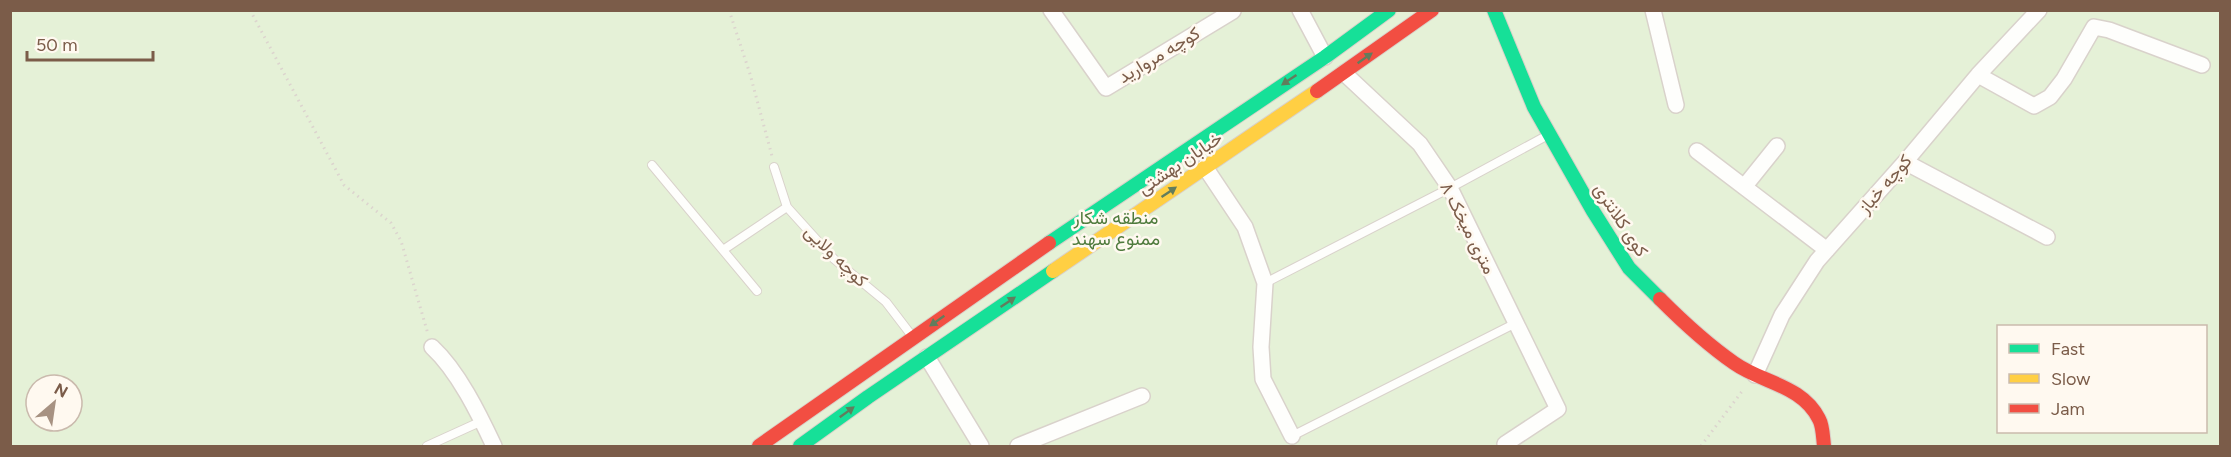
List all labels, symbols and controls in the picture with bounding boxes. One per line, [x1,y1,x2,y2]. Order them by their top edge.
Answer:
street label: کوچه مروارید [1114,22,1204,89]
scale bar [27,24,153,62]
text: 50 m [36,34,78,56]
one-way arrow [1356,52,1372,64]
one-way arrow [1281,75,1298,86]
street label: خیابان بهشتی [1133,127,1227,199]
street label: کوچه خباز [1853,150,1917,219]
street label: ۸ متری میخک [1435,178,1501,278]
street label: کوی کلانتری [1589,179,1653,261]
one-way arrow [1161,186,1177,198]
park label: منطقه شکار ممنوع سهند [1072,207,1160,251]
street label: کوچه ولایی [799,220,872,292]
one-way arrow [1000,297,1016,308]
one-way arrow [929,315,946,326]
legend [1997,325,2207,433]
text: Fast [2051,338,2085,360]
text: Slow [2051,368,2090,390]
north arrow [24,373,84,433]
text: N [51,379,71,402]
text: Jam [2051,398,2085,420]
one-way arrow [839,406,855,418]

